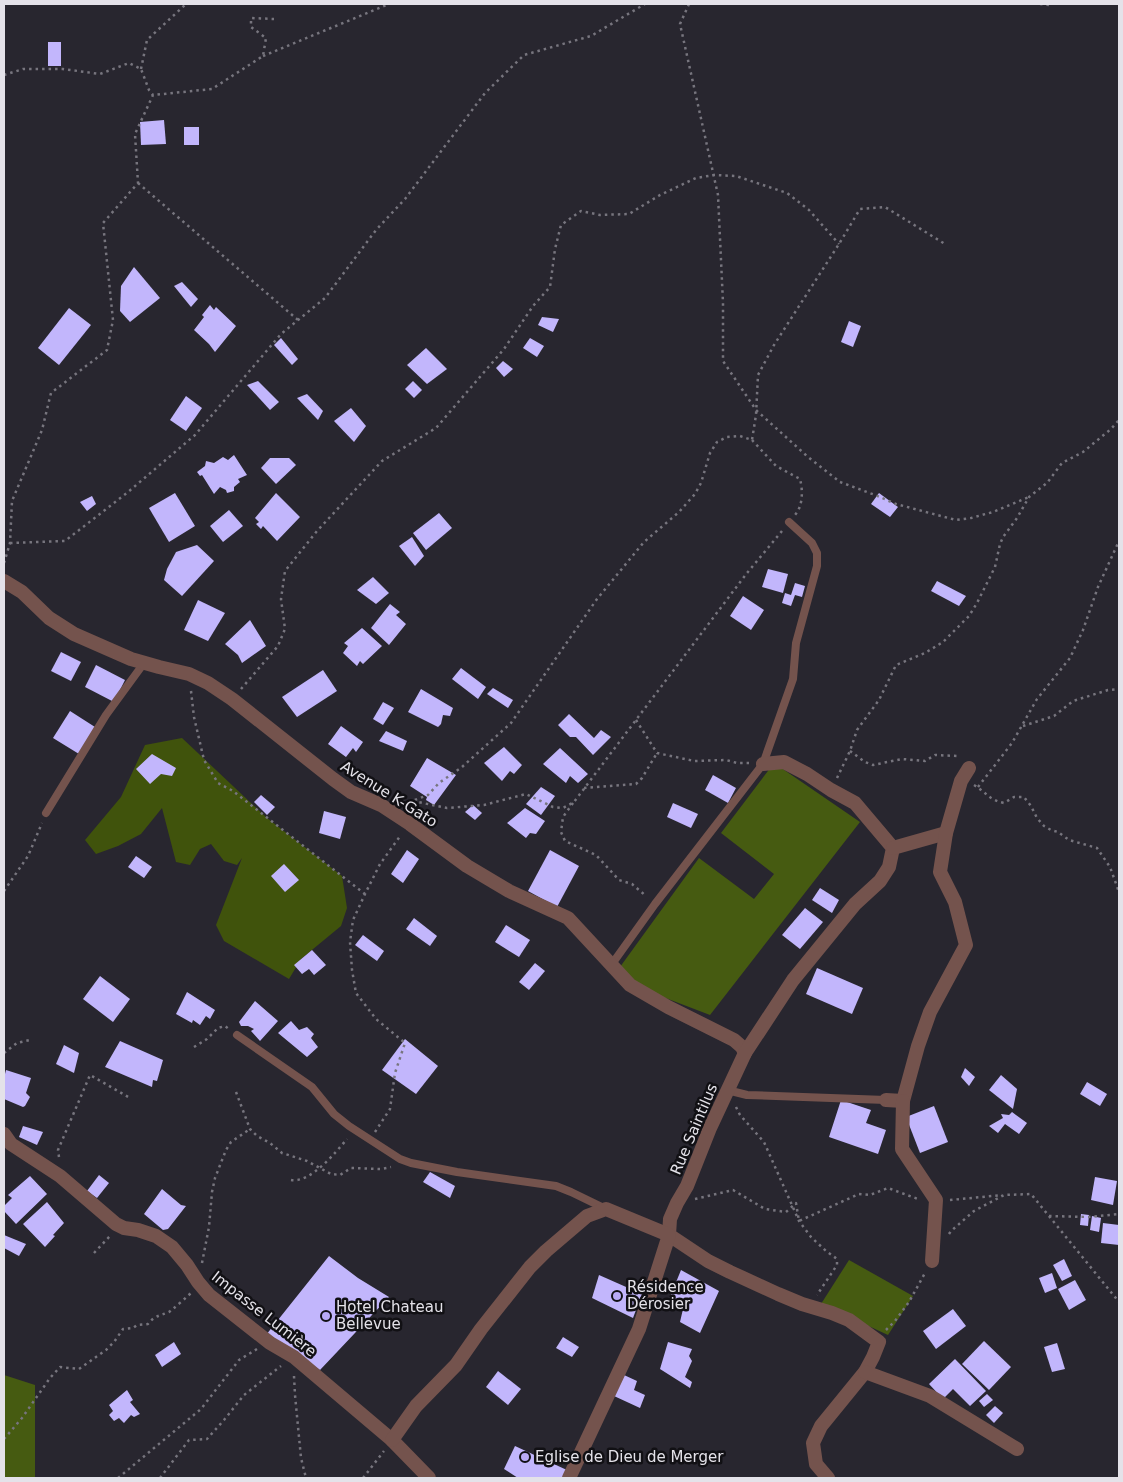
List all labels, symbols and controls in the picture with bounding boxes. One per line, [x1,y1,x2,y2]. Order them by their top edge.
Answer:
street label: Avenue K-Gato [337,757,441,831]
street label: Rue Saintilus [667,1081,721,1177]
street label: Impasse Lumière [208,1267,320,1361]
place label: Résidence Dérosier [627,1278,704,1313]
marker: Résidence Dérosier [611,1290,623,1302]
place label: Hotel Chateau Bellevue [336,1298,443,1333]
marker: Hotel Chateau Bellevue [320,1310,332,1322]
place label: Eglise de Dieu de Merger [535,1448,724,1466]
marker: Eglise de Dieu de Merger [519,1451,531,1463]

